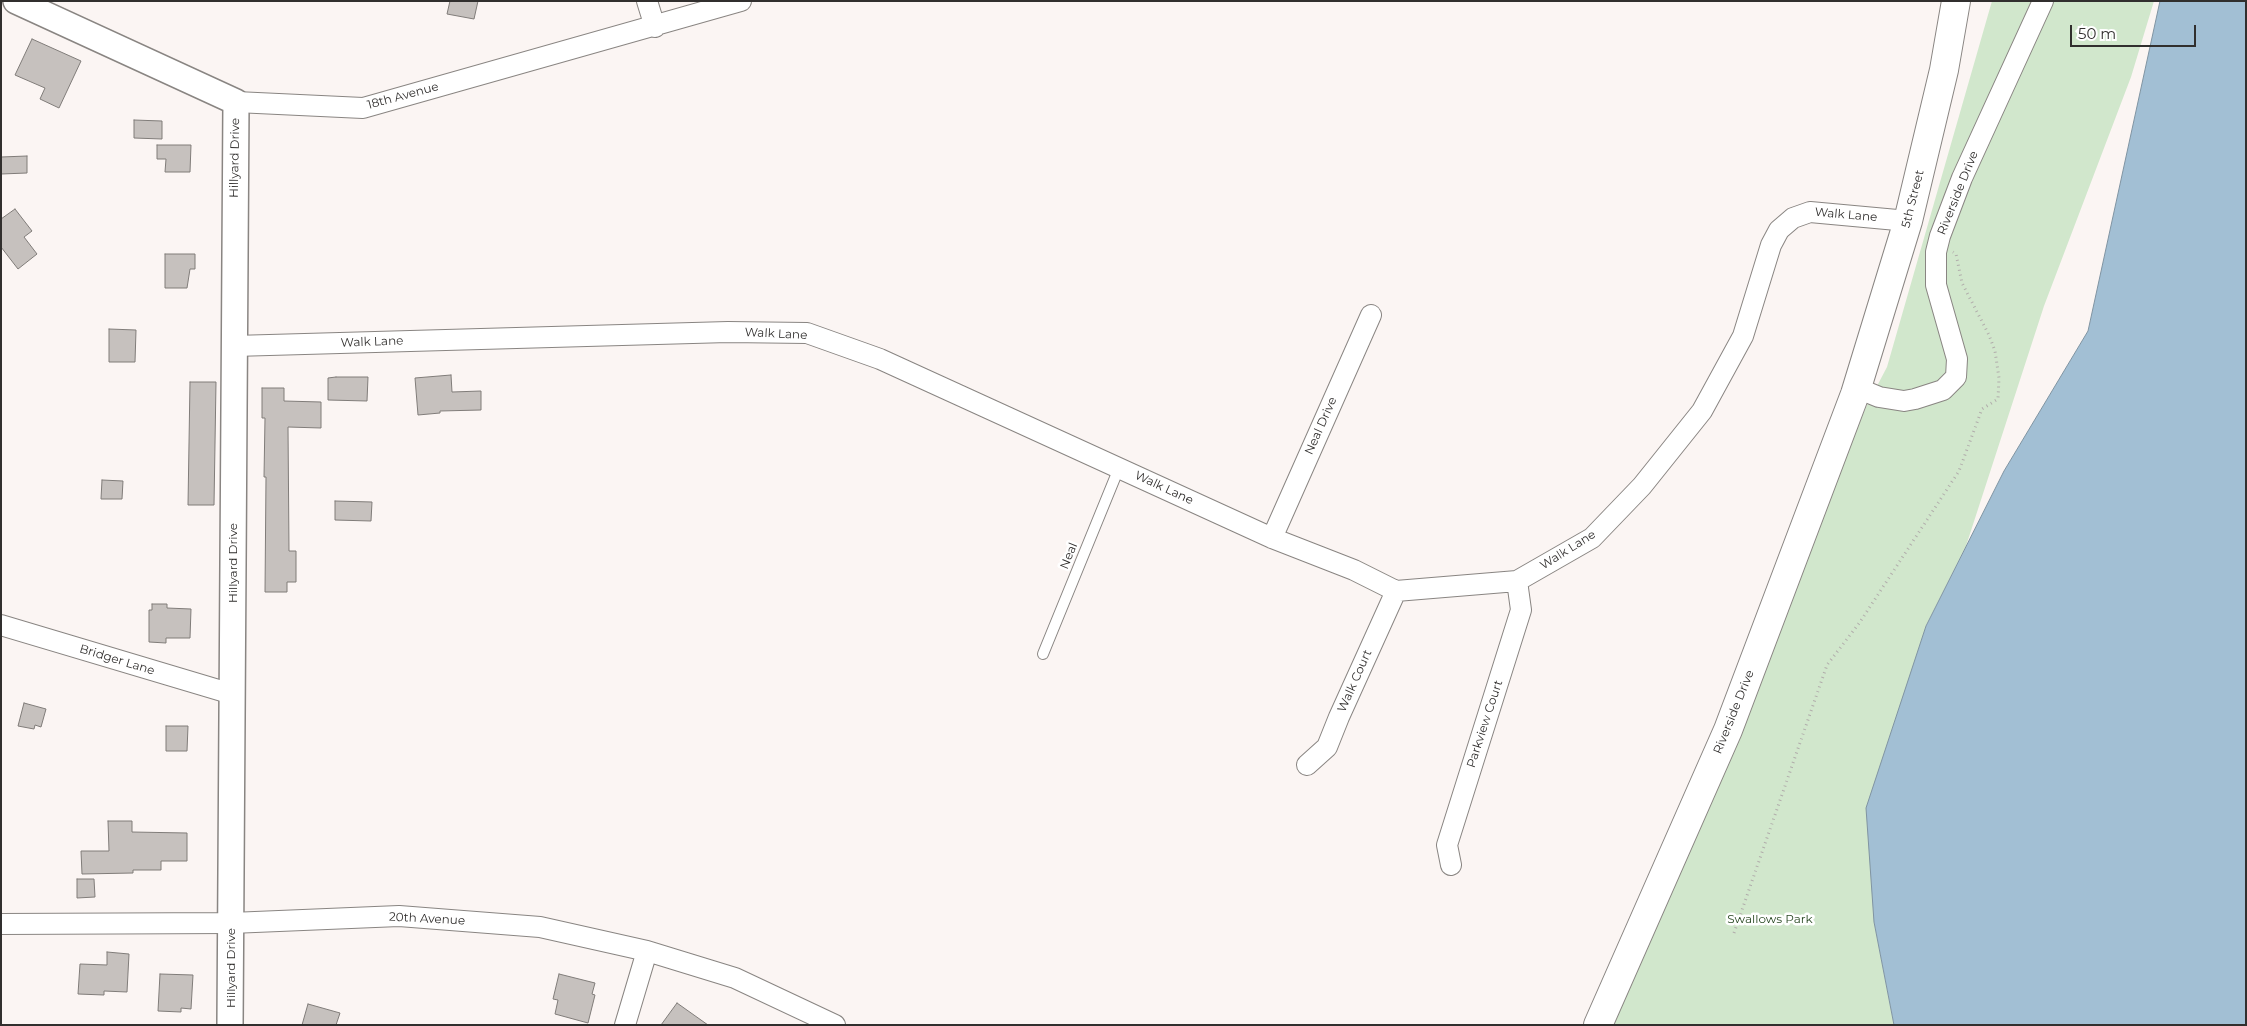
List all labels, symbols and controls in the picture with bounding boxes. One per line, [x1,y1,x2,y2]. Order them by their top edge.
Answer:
scale bar [2072,15,2198,47]
text: 50 m [2078,24,2116,43]
street label: 18th Avenue [366,80,440,112]
street label: Hillyard Drive [227,118,243,198]
street label: Riverside Drive [1935,149,1981,237]
street label: 5th Street [1899,169,1927,229]
street label: Walk Lane [1814,205,1878,225]
street label: Walk Lane [744,325,808,343]
street label: Walk Lane [340,334,404,350]
street label: Neal Drive [1302,395,1340,457]
street label: Walk Lane [1132,468,1196,508]
street label: Hillyard Drive [226,523,240,603]
street label: Walk Lane [1538,527,1598,573]
street label: Neal [1057,541,1081,571]
street label: Bridger Lane [78,642,156,678]
street label: Walk Court [1335,647,1375,715]
street label: Riverside Drive [1711,668,1757,756]
street label: Parkview Court [1464,678,1506,770]
street label: 20th Avenue [389,910,465,928]
park label: Swallows Park [1727,912,1813,926]
street label: Hillyard Drive [224,928,238,1008]

